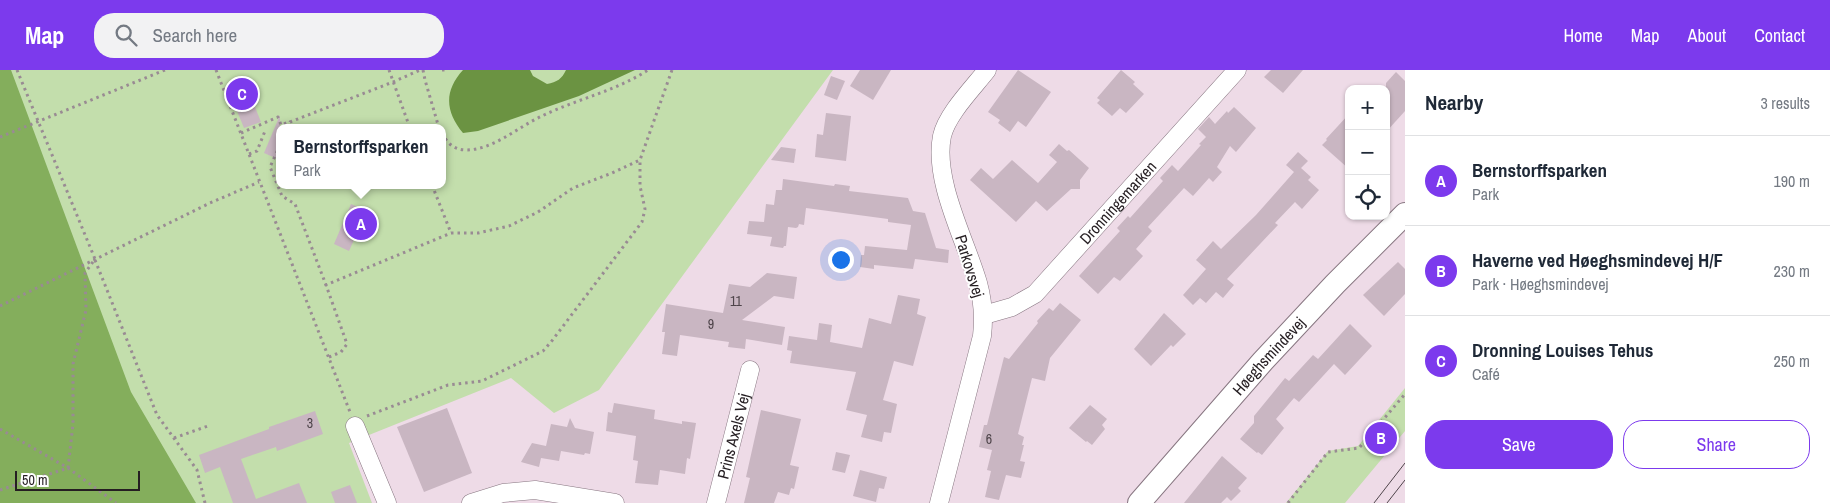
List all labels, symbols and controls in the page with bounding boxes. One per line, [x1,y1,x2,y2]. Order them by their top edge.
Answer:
search box [94,13,444,58]
text: Map [25,19,64,51]
icon: search [112,21,140,49]
text: Search here [152,22,237,48]
text: Home [1563,23,1603,48]
text: Map [1631,23,1660,48]
text: About [1688,23,1726,48]
text: Contact [1754,23,1805,48]
pin: C [226,75,258,113]
map controls [1345,85,1390,220]
button: + [1345,85,1390,130]
text: Nearby [1425,88,1483,117]
text: 3 results [1760,92,1810,114]
popup [276,124,446,189]
button: − [1345,130,1390,175]
text: Bernstorffsparken [293,133,429,159]
street label: Dronningemarken [1074,156,1161,249]
text: Bernstorffsparken [1472,157,1607,183]
text: Park [293,159,320,181]
text: A [1436,170,1446,192]
text: 190 m [1774,170,1810,192]
button: locate [1345,175,1390,220]
text: Park [1472,183,1499,205]
pin: A [345,205,377,243]
street label: Parkovsvej [950,232,990,300]
your location [828,247,854,273]
text: Haverne ved Høeghsmindevej H/F [1472,247,1723,273]
text: B [1436,260,1446,282]
text: 230 m [1774,260,1810,282]
text: Park · Høeghsmindevej [1472,273,1608,295]
house number: 11 [730,292,743,310]
street label: Høeghsmindevej [1227,312,1310,400]
house number: 9 [708,315,714,333]
text: Dronning Louises Tehus [1472,337,1654,363]
text: C [1436,350,1446,372]
text: 250 m [1774,350,1810,372]
text: Café [1472,363,1500,385]
street label: Prins Axels Vej [712,391,755,481]
house number: 3 [307,414,313,432]
pin: B [1365,419,1397,457]
button: Save [1425,420,1613,469]
button: Share [1623,420,1810,469]
house number: 6 [986,430,992,448]
scale bar [15,468,140,491]
text: 50 m [22,471,48,489]

